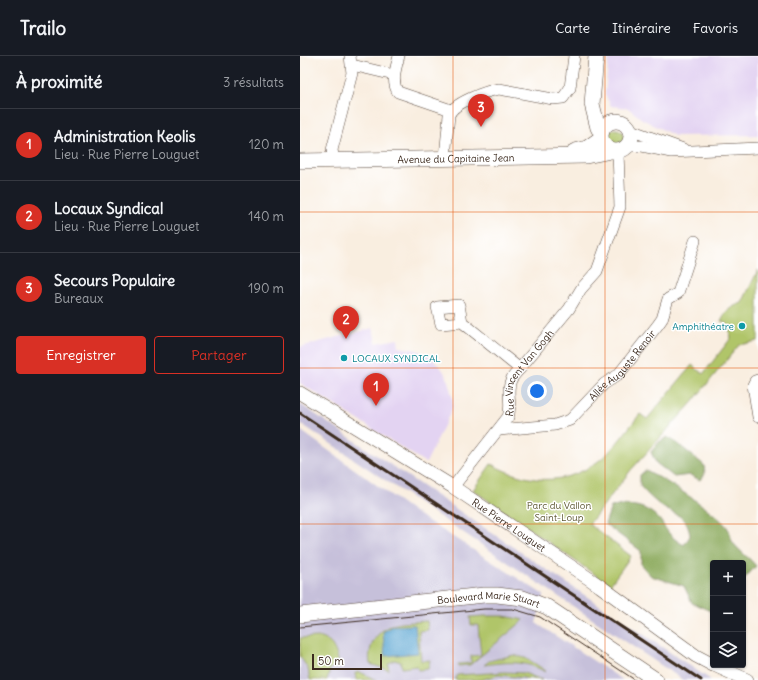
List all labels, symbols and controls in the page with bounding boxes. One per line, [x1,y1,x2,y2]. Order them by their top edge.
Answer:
text: Trailo [20,16,66,40]
text: Carte [555,19,590,37]
text: Itinéraire [612,19,671,37]
text: Favoris [693,19,738,37]
text: À proximité [16,71,102,93]
text: 3 résultats [223,74,284,91]
pin: 3 [468,94,494,127]
text: Administration Keolis [54,127,195,146]
text: 1 [26,136,32,153]
text: 120 m [249,136,284,153]
text: Lieu · Rue Pierre Louguet [54,146,199,163]
street label: Avenue du Capitaine Jean [397,151,515,166]
text: Locaux Syndical [54,199,163,218]
text: 2 [25,208,33,225]
text: 140 m [248,208,284,225]
text: Lieu · Rue Pierre Louguet [54,218,199,235]
text: Secours Populaire [54,271,175,290]
text: 3 [25,280,33,297]
text: 190 m [248,280,284,297]
text: Bureaux [54,290,103,307]
pin: 2 [333,306,359,339]
place label: Amphithéatre [672,320,734,333]
marker: Amphithéatre [737,321,747,331]
street label: Rue Vincent Van Gogh [502,326,556,417]
street label: Allée Auguste Renoir [586,327,658,403]
button: Enregistrer [16,336,146,374]
button: Partager [154,336,284,374]
place label: LOCAUX SYNDICAL [352,352,441,365]
marker: LOCAUX SYNDICAL [339,353,349,363]
pin: 1 [363,373,389,406]
your location [527,381,547,401]
street label: Rue Pierre Louguet [470,495,549,554]
park label: Parc du Vallon Saint-Loup [527,499,591,524]
map controls [710,560,746,668]
button: + [710,560,746,596]
street label: Boulevard Marie Stuart [436,589,543,611]
button: − [710,596,746,632]
button: layers [710,632,746,668]
scale bar [312,652,382,671]
text: 50 m [318,654,344,668]

